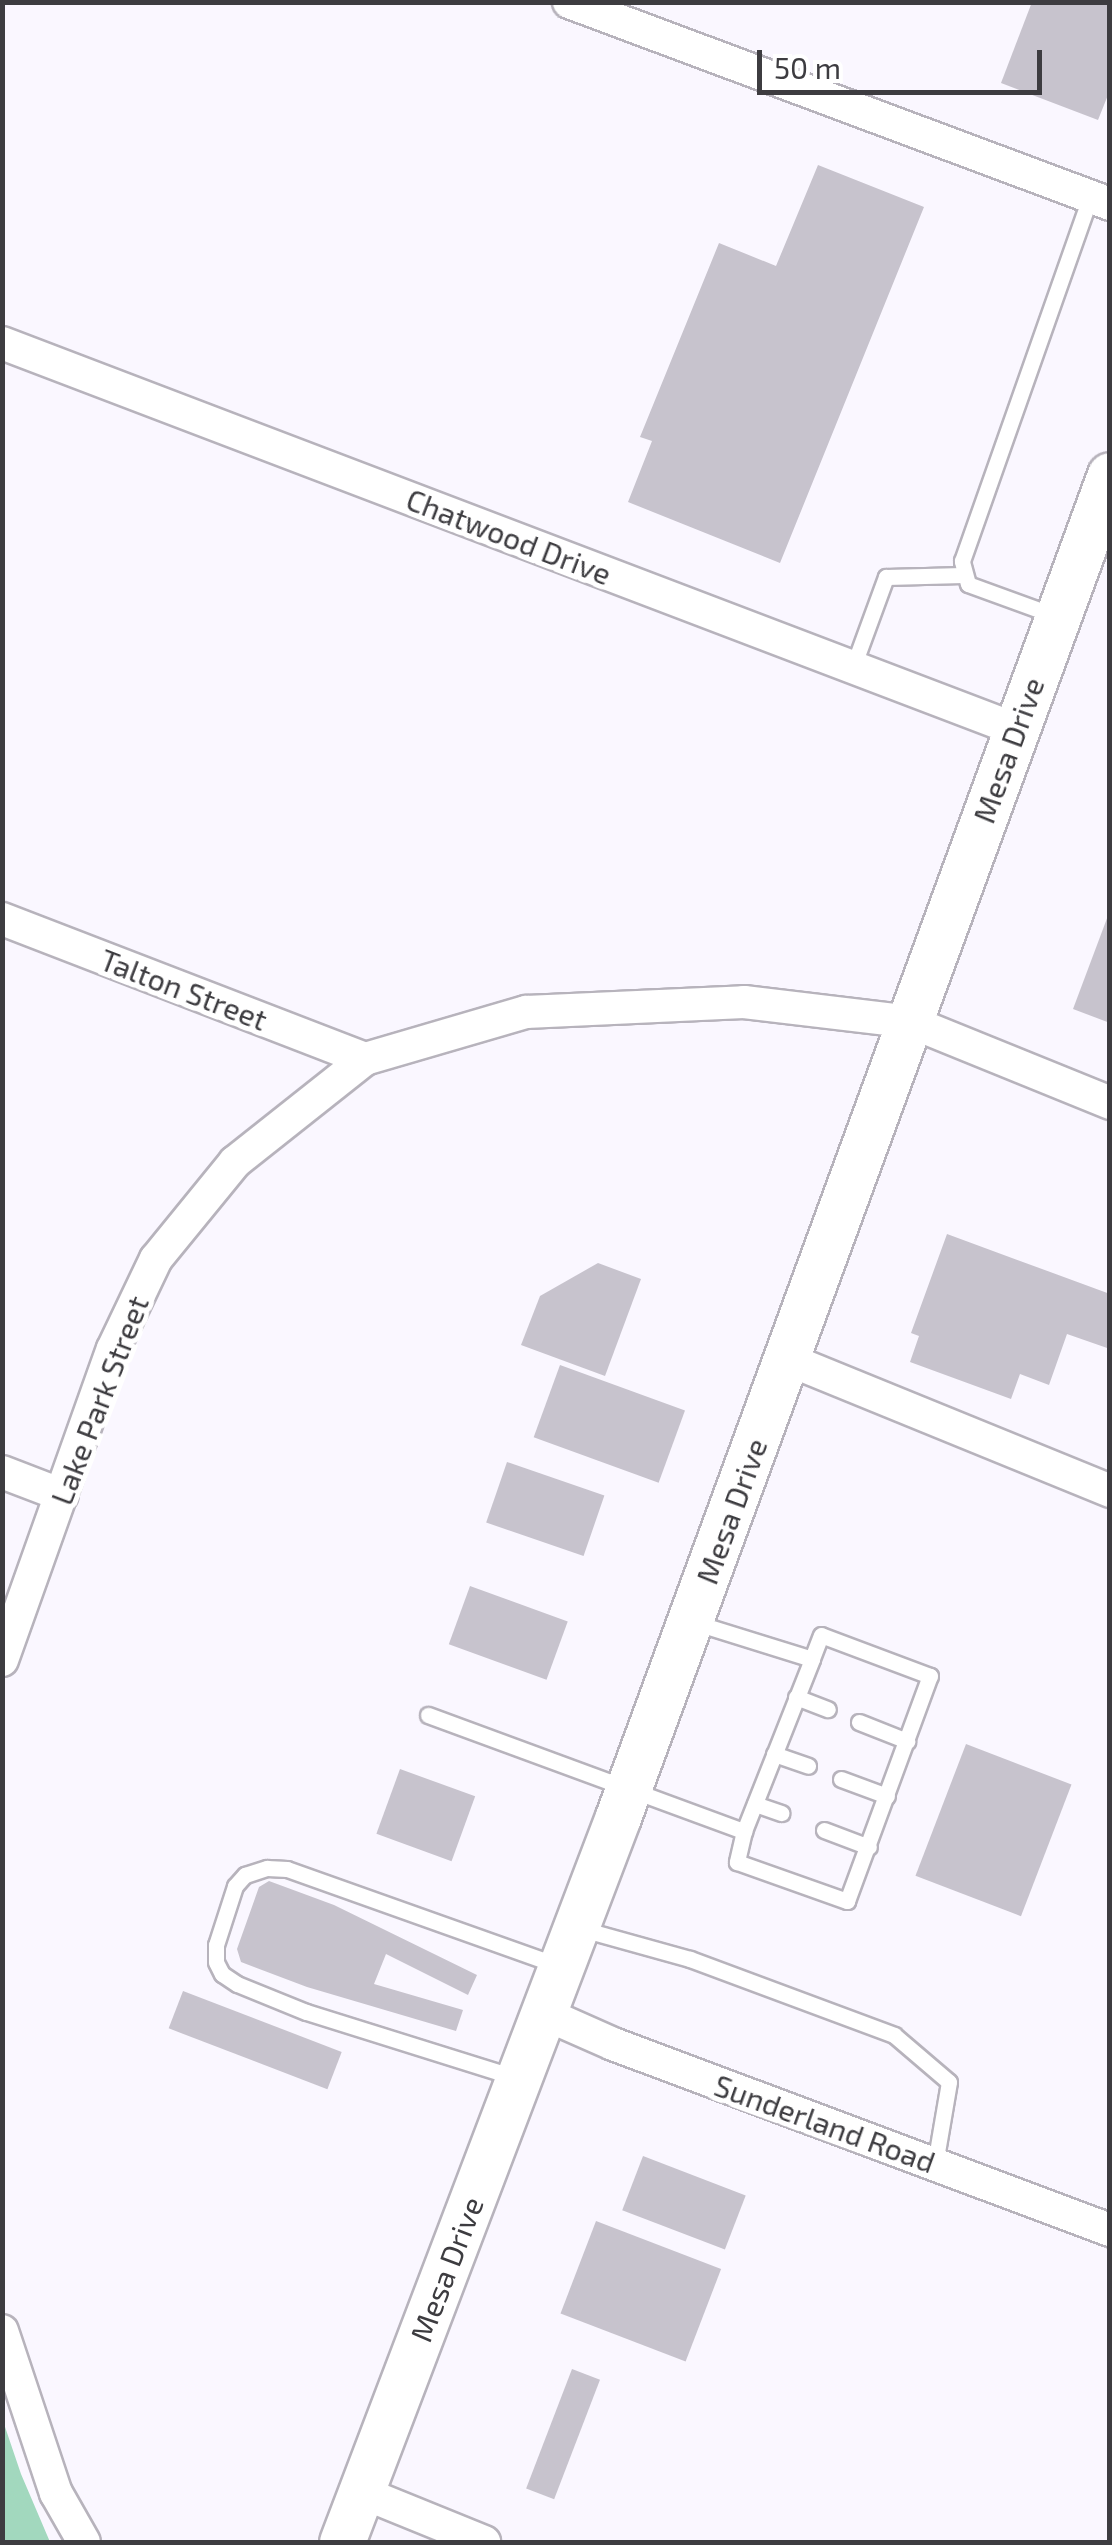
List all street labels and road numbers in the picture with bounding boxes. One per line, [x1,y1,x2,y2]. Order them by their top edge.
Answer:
street label: Chatwood Drive [402,480,616,592]
street label: Mesa Drive [965,672,1051,828]
street label: Talton Street [96,941,272,1037]
street label: Lake Park Street [43,1290,155,1510]
street label: Mesa Drive [688,1433,774,1589]
street label: Sunderland Road [710,2066,940,2180]
street label: Mesa Drive [402,2192,490,2346]

